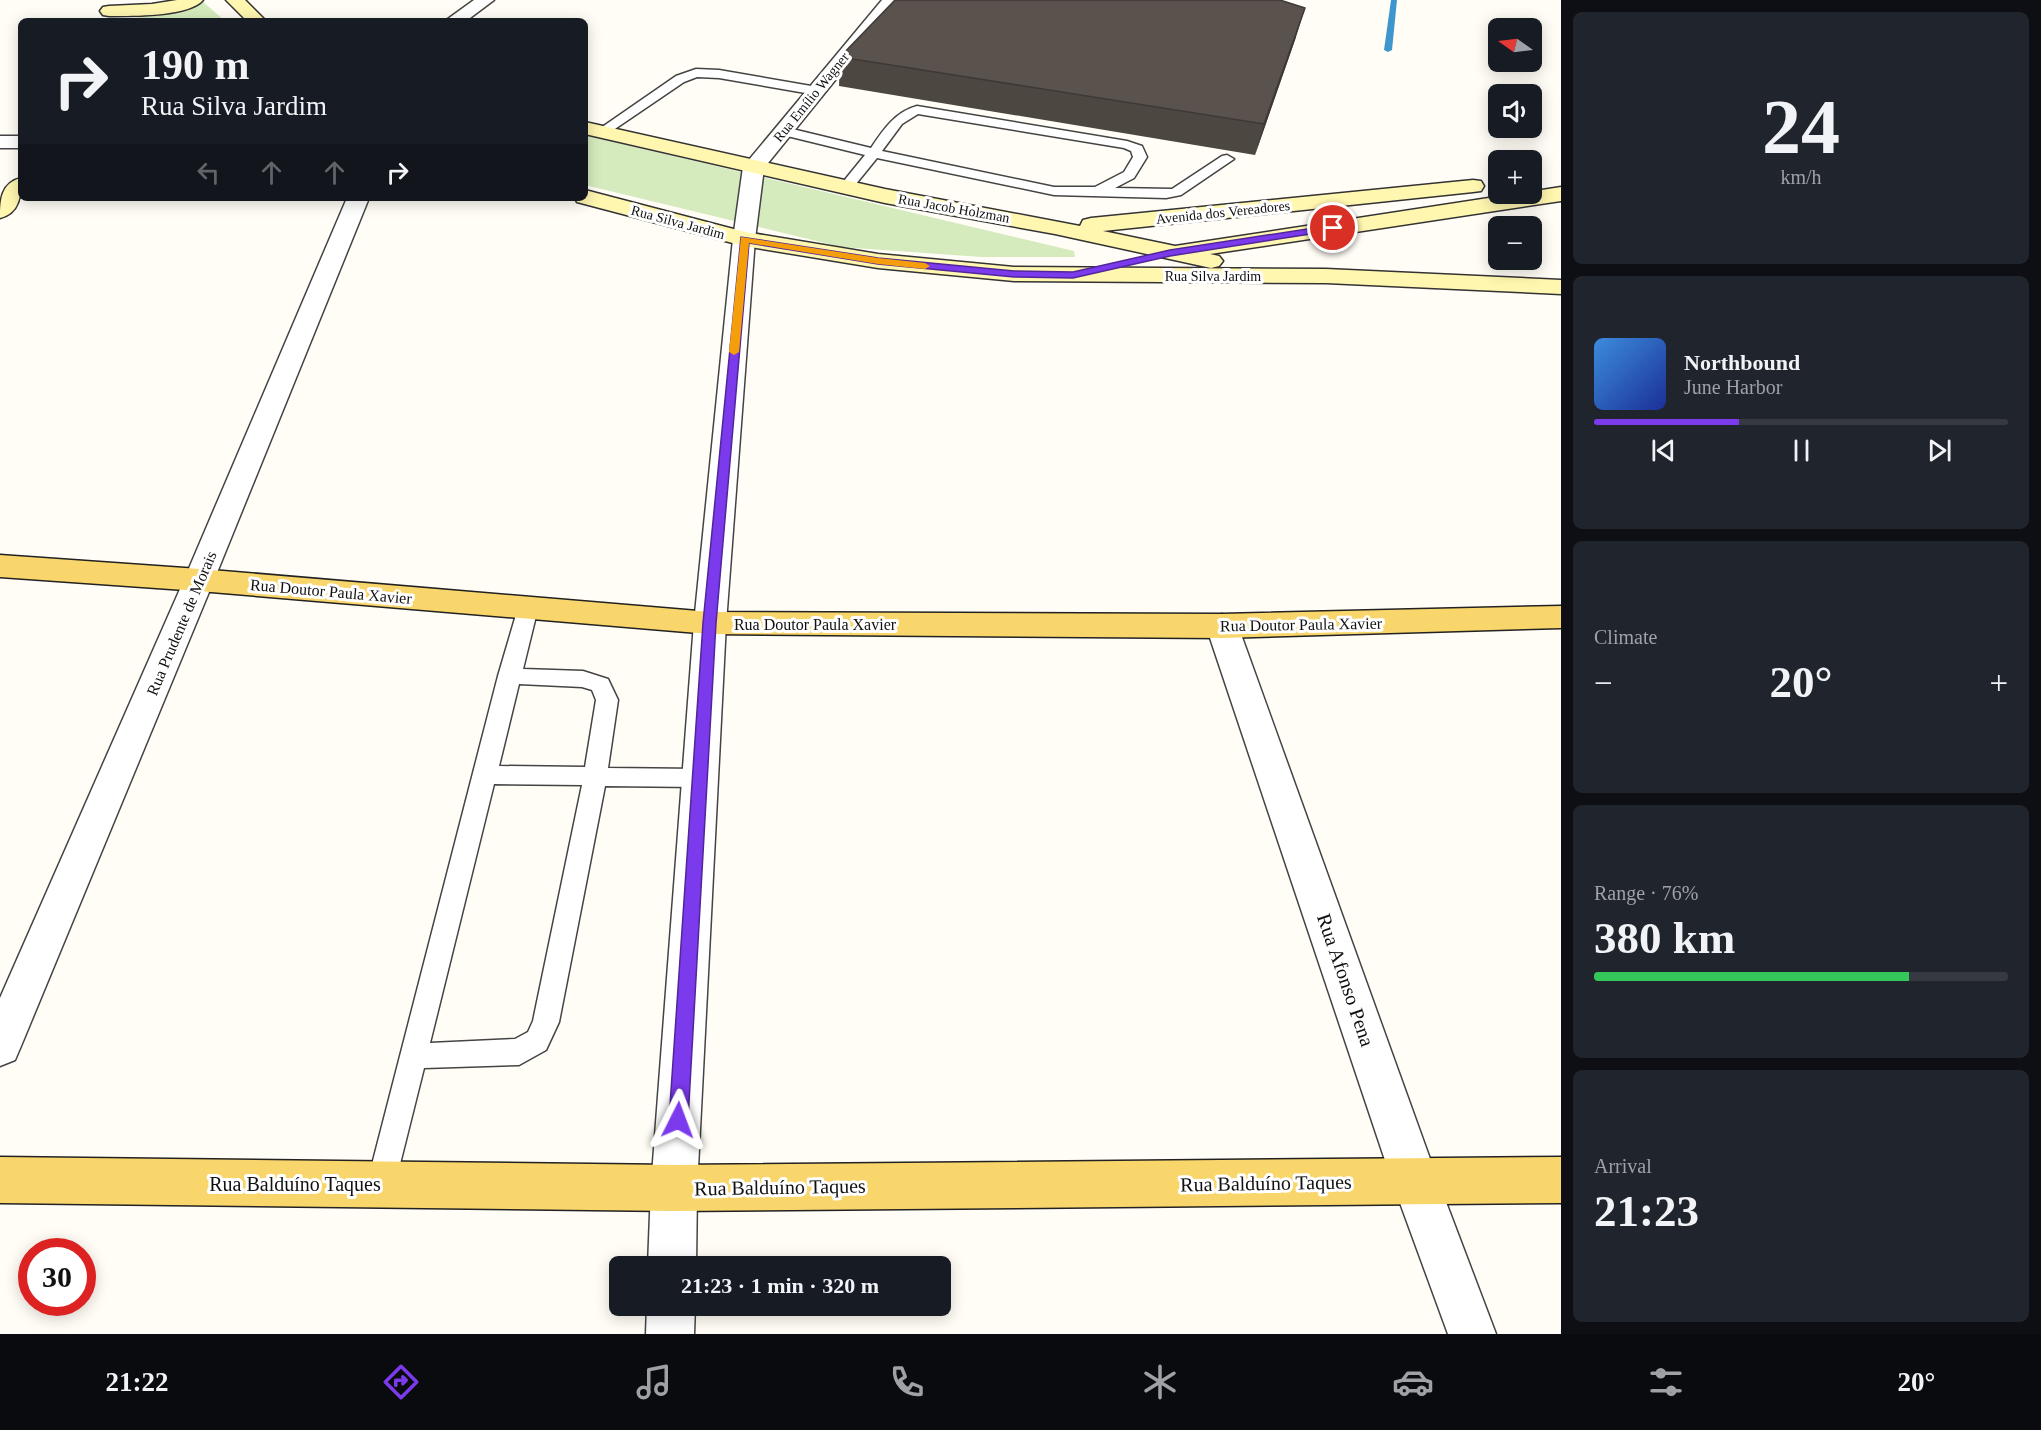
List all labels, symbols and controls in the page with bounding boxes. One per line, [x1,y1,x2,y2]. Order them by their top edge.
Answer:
north arrow [1488,18,1542,72]
map controls [1488,18,1542,270]
icon: right [42,42,120,120]
text: 190 m [141,42,250,88]
street label: Rua Emílio Wagner [771,49,852,145]
text: 24 [1762,83,1840,170]
button: sound [1488,84,1542,138]
text: Rua Silva Jardim [141,91,327,121]
button: + [1488,150,1542,204]
icon: left [192,156,225,189]
icon: ahead [255,156,288,189]
icon: ahead [318,156,351,189]
icon: right [381,156,414,189]
text: km/h [1780,166,1822,188]
street label: Rua Jacob Holzman [897,191,1011,226]
street label: Avenida dos Vereadores [1155,198,1291,227]
pin [1307,202,1358,253]
street label: Rua Silva Jardim [629,203,726,242]
icon: arrive [1316,211,1349,244]
button: − [1488,216,1542,270]
street label: Rua Silva Jardim [1165,269,1261,284]
text: Northbound [1684,350,1800,375]
text: June Harbor [1684,376,1782,398]
icon: previous [1647,434,1680,467]
icon: pause [1785,434,1818,467]
icon: next [1923,434,1956,467]
street label: Rua Prudente de Morais [143,548,220,698]
street label: Rua Doutor Paula Xavier [249,576,413,607]
street label: Rua Doutor Paula Xavier [1220,615,1383,634]
street label: Rua Doutor Paula Xavier [734,616,897,633]
text: Climate [1594,626,1657,648]
text: 20° [1770,657,1833,707]
text: − [1594,665,1613,701]
text: + [1989,665,2008,701]
text: Range · 76% [1594,882,1698,904]
street label: Rua Afonso Pena [1313,911,1379,1049]
text: 380 km [1594,913,1735,963]
position arrow [646,1088,710,1152]
text: Arrival [1594,1155,1652,1177]
street label: Rua Balduíno Taques [1180,1171,1352,1196]
street label: Rua Balduíno Taques [209,1173,381,1196]
street label: Rua Balduíno Taques [694,1175,866,1200]
text: 21:23 [1594,1186,1699,1236]
speed limit sign: 30 [18,1238,96,1316]
text: 21:23 · 1 min · 320 m [681,1273,879,1298]
icon: directions [380,1361,422,1403]
icon: music [633,1361,675,1403]
icon: phone [886,1361,928,1403]
icon: climate [1139,1361,1181,1403]
icon: car [1392,1361,1434,1403]
icon: filters [1645,1361,1687,1403]
text: 21:22 [106,1367,169,1397]
text: 20° [1898,1367,1935,1397]

